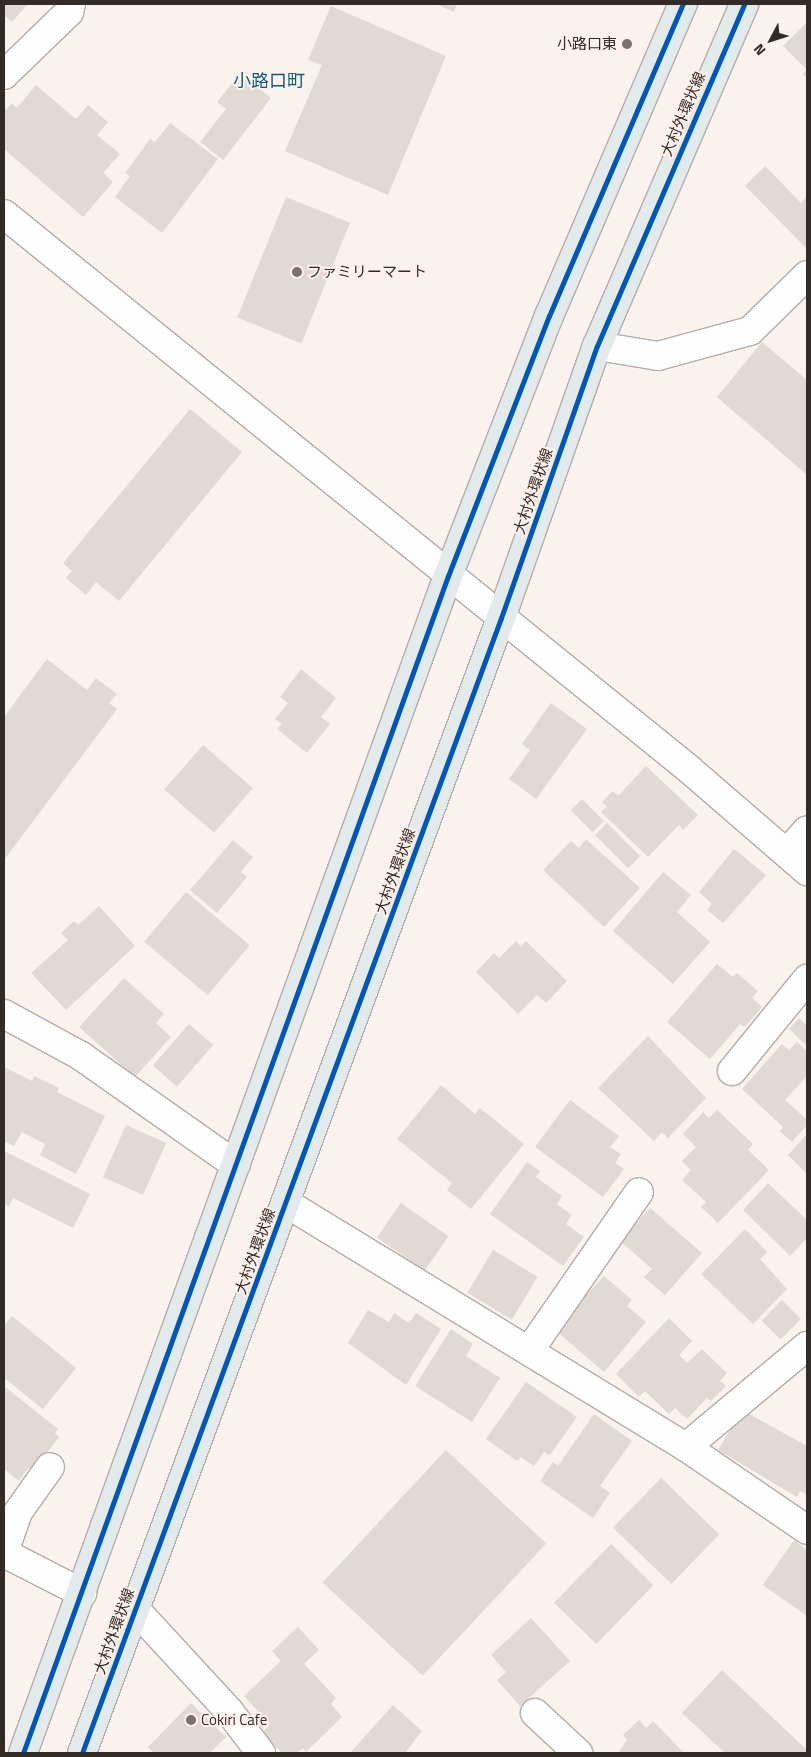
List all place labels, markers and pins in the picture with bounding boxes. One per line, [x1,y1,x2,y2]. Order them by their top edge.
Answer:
place label: 小路口東 [557,35,617,53]
marker: 小路口東 [621,38,633,50]
place label: ファミリーマート [307,263,427,281]
marker: ファミリーマート [291,266,303,278]
place label: Cokiri Cafe [201,1711,267,1729]
marker: Cokiri Cafe [185,1714,197,1726]

